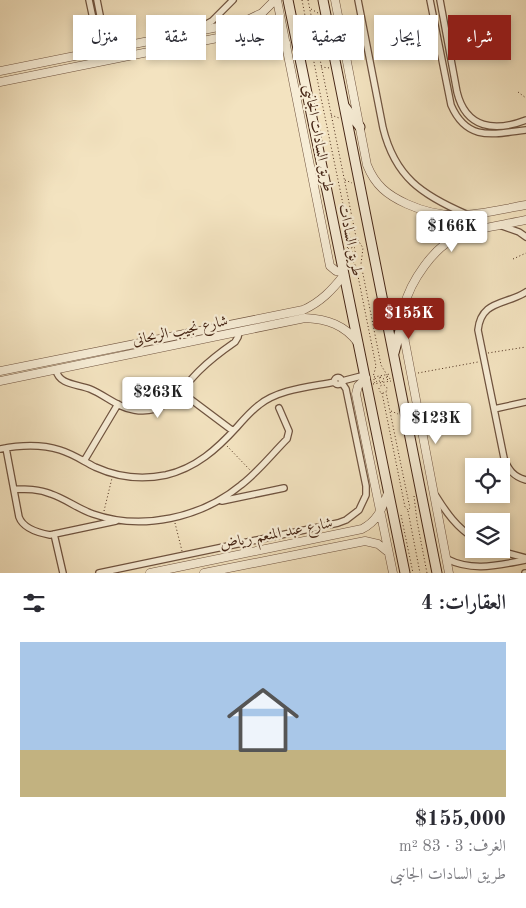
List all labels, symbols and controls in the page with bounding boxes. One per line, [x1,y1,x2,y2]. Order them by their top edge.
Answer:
chip: منزل [73,15,136,60]
chip: شقة [146,15,206,60]
chip: جديد [216,15,283,60]
chip: تصفية [293,15,364,60]
chip: إيجار [374,15,438,60]
chip: شراء [448,15,511,60]
street label: طريق السادات الجانبى [298,83,335,194]
street label: طريق السادات [334,203,364,278]
pin: $166K [417,210,487,253]
text: $166K [427,219,477,235]
pin: $155K [374,298,444,340]
text: $155K [384,306,434,322]
street label: شارع نجيب الريحانى [131,313,230,353]
pin: $263K [123,376,193,419]
text: $263K [133,385,183,401]
pin: $123K [401,402,471,445]
text: $123K [411,411,461,427]
map controls [465,458,510,558]
button: locate [465,458,510,503]
button: layers [465,513,510,558]
street label: شارع عبد المنعم رياض [219,516,335,558]
icon: filters [20,589,48,617]
text: العقارات: 4 [421,593,506,614]
icon: home [218,675,308,765]
text: $155,000 [415,809,506,830]
text: الغرف: 3 · 83 m² [399,839,506,855]
text: طريق السادات الجانبى [390,867,506,883]

